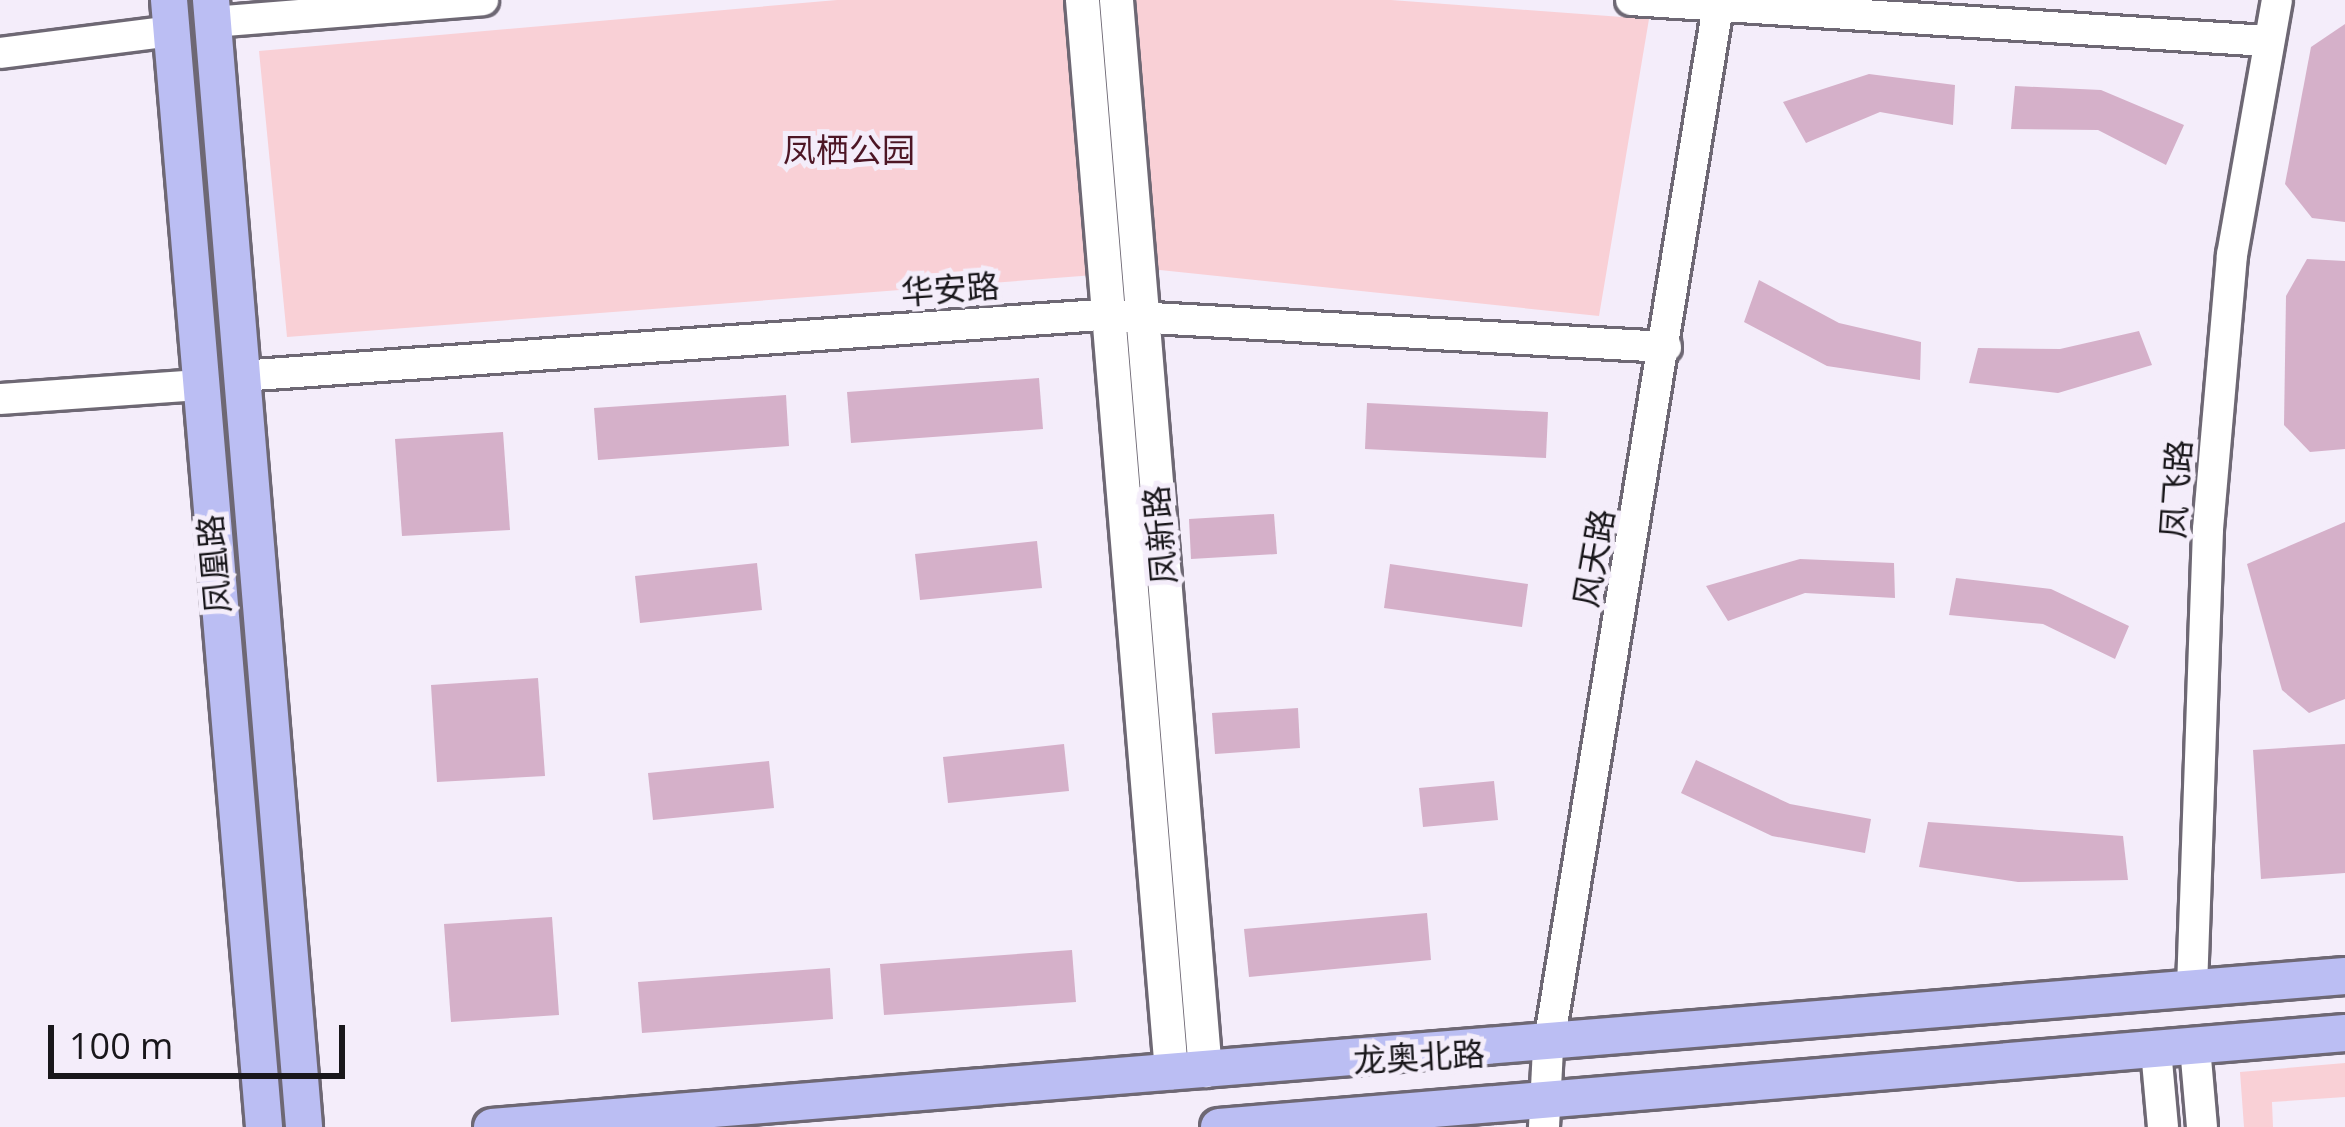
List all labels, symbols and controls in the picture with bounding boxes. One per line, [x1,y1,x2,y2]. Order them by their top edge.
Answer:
park label: 凤栖公园 [783,130,915,170]
street label: 华安路 [899,266,1001,312]
street label: 凤飞路 [2153,438,2199,540]
street label: 凤新路 [1136,484,1184,586]
street label: 风天路 [1566,506,1622,610]
street label: 凤凰路 [190,513,238,615]
scale bar [54,1001,351,1075]
text: 100 m [69,1021,173,1070]
street label: 龙奥北路 [1352,1034,1486,1080]

